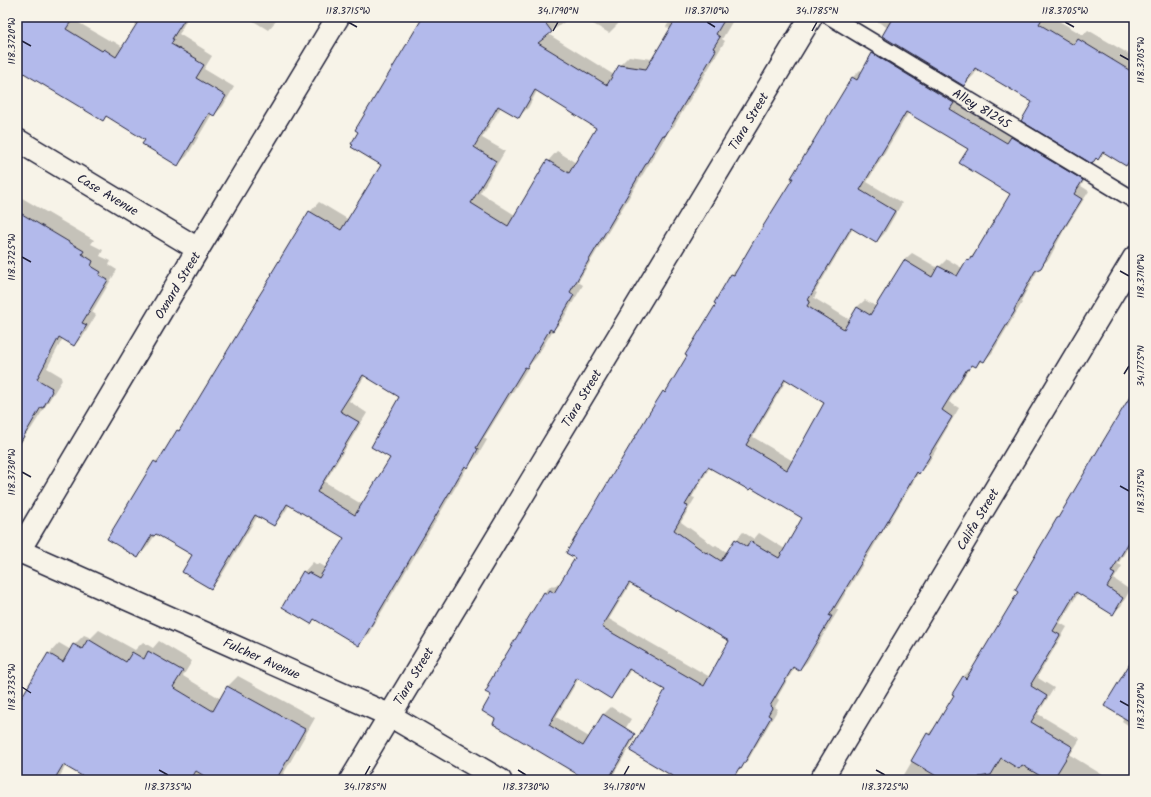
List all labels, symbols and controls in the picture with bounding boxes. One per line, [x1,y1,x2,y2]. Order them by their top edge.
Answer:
text: 118.3715°W [326,3,371,19]
text: 34.1790°N [537,3,579,19]
text: 118.3710°W [685,3,729,19]
text: 34.1785°N [796,3,839,19]
text: 118.3705°W [1042,3,1088,19]
text: 118.3720°W [4,17,20,65]
text: 118.3705°W [1133,37,1149,83]
street label: Alley 81245 [948,84,1015,136]
street label: Tiara Street [724,88,775,155]
street label: Case Avenue [72,169,142,222]
text: 118.3725°W [4,233,20,281]
street label: Oxnard Street [150,247,207,324]
text: 118.3710°W [1133,254,1149,298]
text: 34.1775°N [1133,345,1149,387]
street label: Tiara Street [557,365,608,432]
text: 118.3730°W [4,448,20,495]
text: 118.3715°W [1133,468,1149,513]
street label: Califa Street [951,484,1006,555]
street label: Fulcher Avenue [219,633,304,686]
street label: Tiara Street [389,643,440,710]
text: 118.3735°W [4,663,20,711]
text: 118.3720°W [1133,682,1149,730]
text: 118.3735°W [144,779,192,795]
text: 34.1785°N [344,779,387,795]
text: 118.3730°W [503,779,550,795]
text: 34.1780°N [603,779,645,795]
text: 118.3725°W [861,779,909,795]

